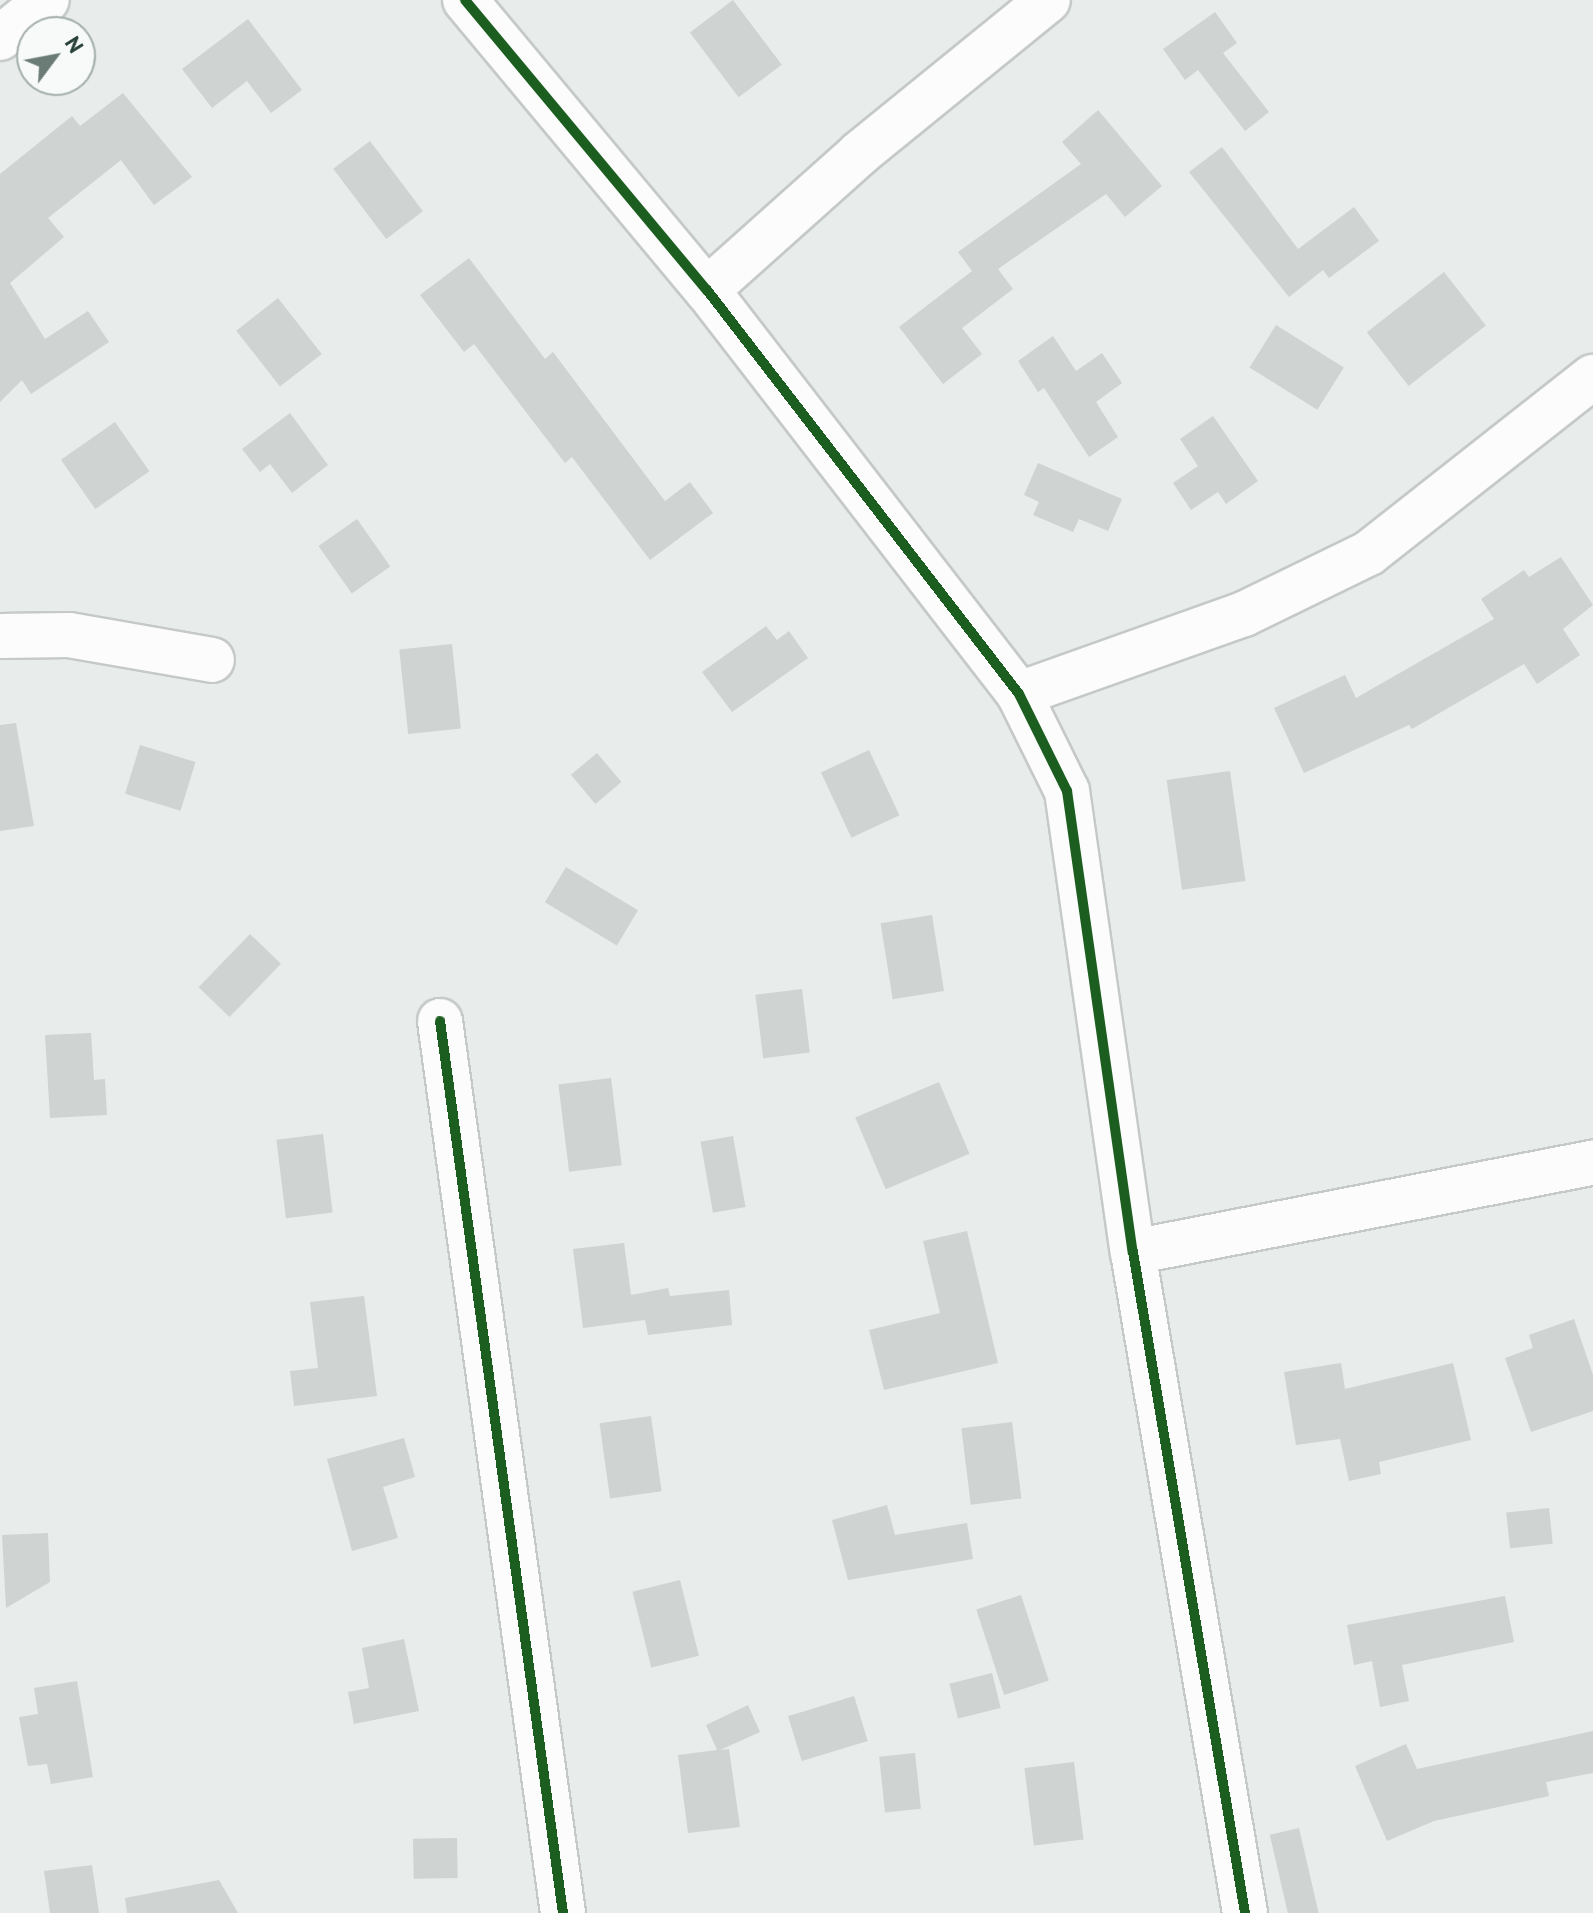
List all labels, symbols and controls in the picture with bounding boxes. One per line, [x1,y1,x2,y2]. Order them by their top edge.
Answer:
north arrow [16,16,96,96]
text: N [59,31,90,58]

